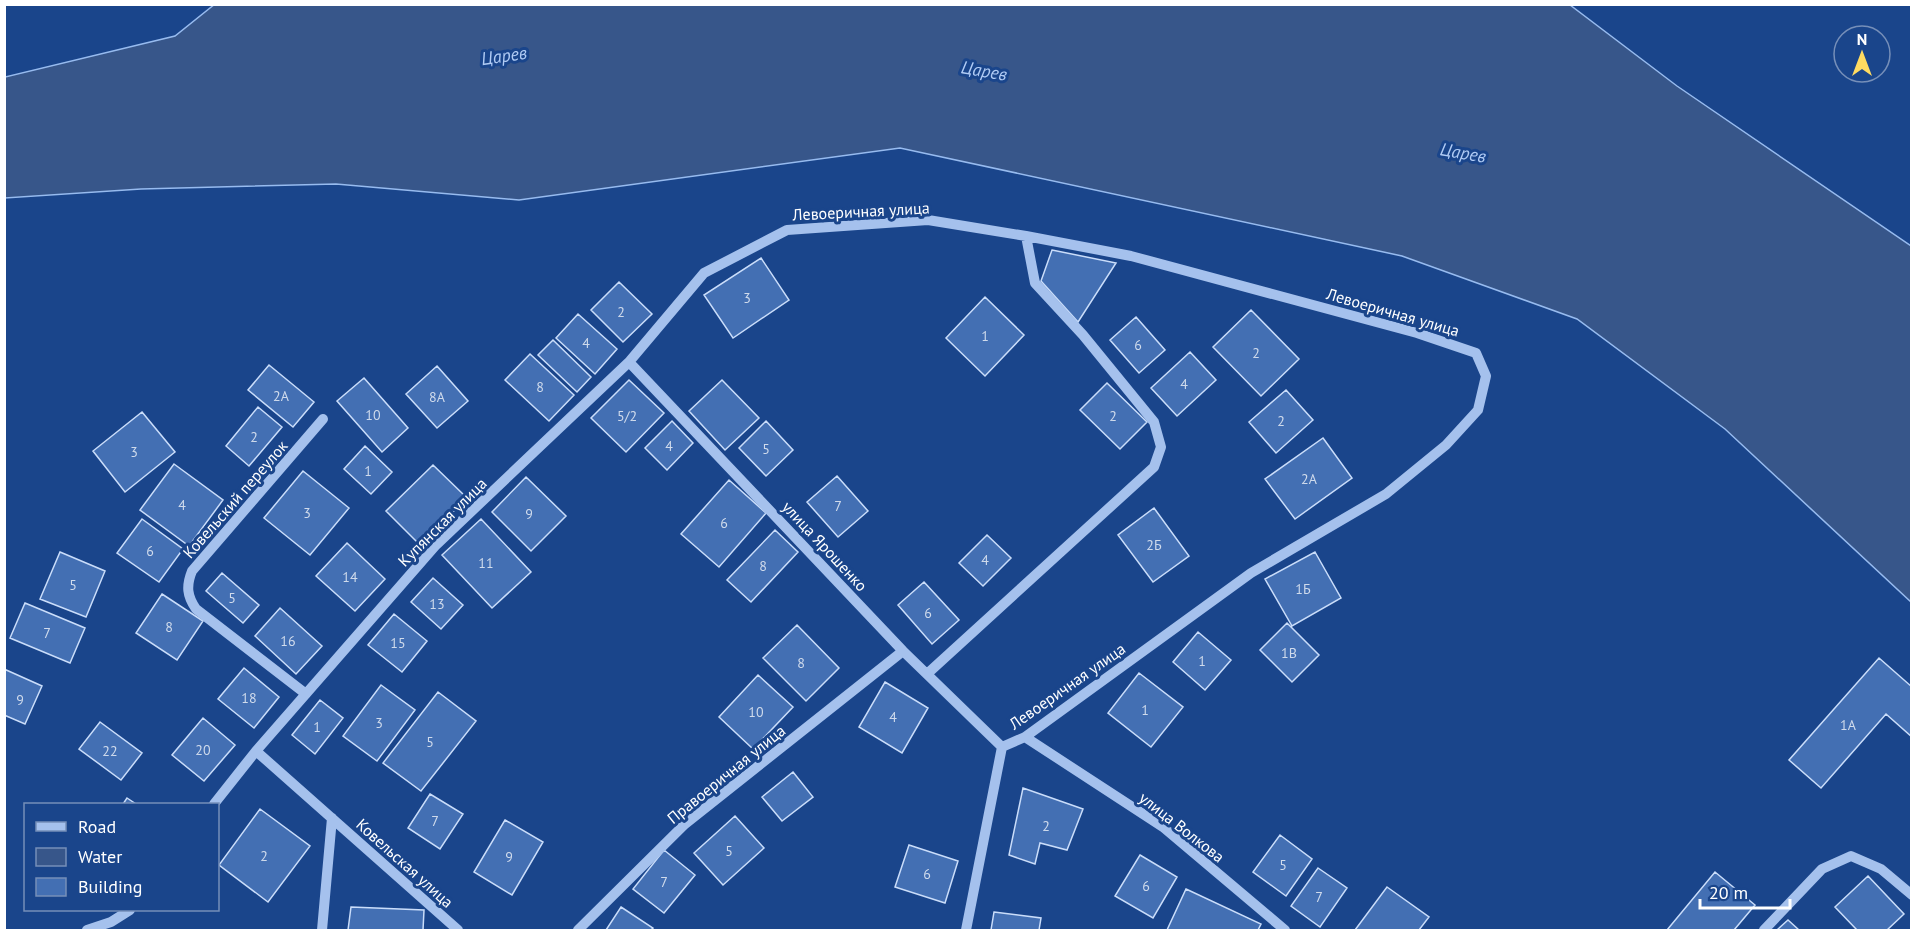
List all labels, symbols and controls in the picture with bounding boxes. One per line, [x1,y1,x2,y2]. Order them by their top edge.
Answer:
north arrow [1832,24,1892,84]
text: N [1857,29,1867,49]
water label: Царев [479,41,528,70]
water label: Царев [959,55,1009,86]
water label: Царев [1438,137,1488,168]
street label: Левоеричная улица [791,197,930,225]
street label: Левоеричная улица [1323,283,1462,341]
house number: 3 [743,289,751,307]
house number: 2 [617,303,625,321]
house number: 1 [981,327,989,345]
house number: 4 [582,334,590,352]
house number: 6 [1134,336,1142,354]
house number: 2 [1252,344,1260,362]
house number: 4 [1180,375,1188,393]
house number: 8 [536,378,544,396]
house number: 2А [273,387,290,405]
house number: 8А [429,388,446,406]
house number: 10 [365,406,381,424]
house number: 5/2 [617,407,637,425]
house number: 2 [1109,407,1117,425]
house number: 2 [1277,412,1285,430]
house number: 2 [250,428,258,446]
street label: Ковельский переулок [178,436,292,562]
house number: 4 [665,437,673,455]
house number: 5 [762,440,770,458]
house number: 3 [130,443,138,461]
house number: 1 [364,462,372,480]
house number: 2А [1301,470,1318,488]
street label: Купянская улица [393,473,491,571]
house number: 4 [178,496,186,514]
street label: улица Ярошенко [778,497,872,595]
house number: 7 [834,497,842,515]
house number: 3 [303,504,311,522]
house number: 9 [525,505,533,523]
house number: 6 [720,514,728,532]
house number: 2Б [1146,536,1162,554]
house number: 6 [146,542,154,560]
house number: 4 [981,551,989,569]
house number: 11 [478,554,494,572]
house number: 8 [759,557,767,575]
house number: 14 [342,568,358,586]
house number: 5 [69,576,77,594]
house number: 1Б [1295,580,1311,598]
house number: 5 [228,589,236,607]
house number: 13 [429,595,445,613]
house number: 6 [924,604,932,622]
house number: 8 [165,618,173,636]
house number: 7 [43,624,51,642]
house number: 16 [280,632,296,650]
house number: 15 [390,634,406,652]
street label: Левоеричная улица [1004,638,1129,734]
house number: 1В [1281,644,1297,662]
house number: 1 [1198,652,1206,670]
house number: 8 [797,654,805,672]
house number: 18 [241,689,257,707]
house number: 9 [16,691,24,709]
house number: 1 [1141,701,1149,719]
house number: 10 [748,703,764,721]
house number: 4 [889,708,897,726]
house number: 3 [375,714,383,732]
house number: 1А [1840,716,1857,734]
house number: 1 [313,718,321,736]
street label: Правоеричная улица [663,720,789,828]
house number: 5 [426,733,434,751]
house number: 20 [195,741,211,759]
house number: 22 [102,742,118,760]
street label: улица Волкова [1135,787,1229,867]
legend [24,803,219,911]
house number: 7 [431,812,439,830]
street label: Ковельская улица [352,814,458,912]
text: Road [78,815,116,838]
house number: 2 [1042,817,1050,835]
house number: 5 [725,842,733,860]
text: Water [78,845,122,868]
house number: 2 [260,847,268,865]
house number: 9 [505,848,513,866]
house number: 5 [1279,856,1287,874]
house number: 6 [923,865,931,883]
scale bar [1700,872,1790,910]
house number: 7 [660,873,668,891]
text: Building [78,875,142,898]
house number: 6 [1142,877,1150,895]
text: 20 m [1709,881,1748,904]
house number: 7 [1315,888,1323,906]

